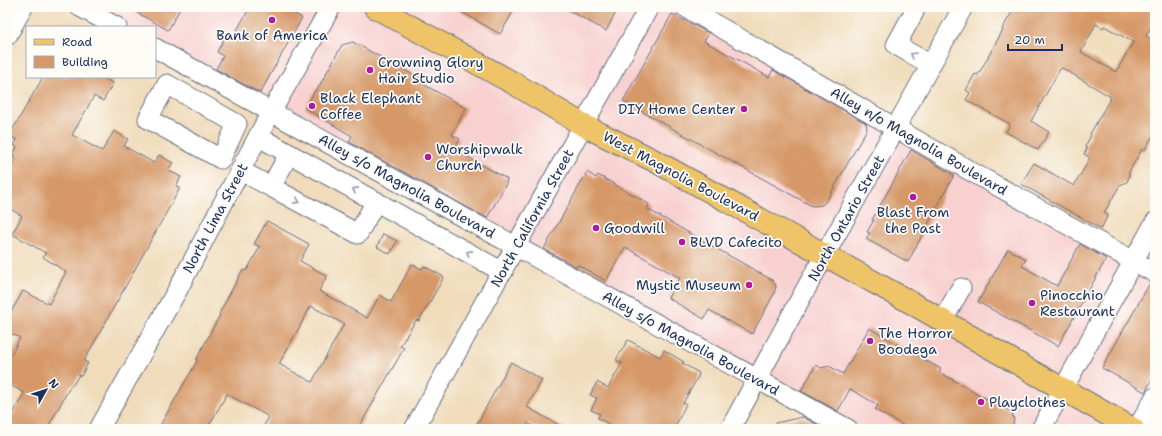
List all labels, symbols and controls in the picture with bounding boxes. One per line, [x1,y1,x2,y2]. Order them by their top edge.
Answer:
marker: Bank of America [267,15,277,25]
legend [26,26,156,78]
place label: Bank of America [216,26,328,44]
scale bar [1008,26,1062,52]
text: 20 m [1014,32,1045,48]
text: Road [62,34,93,50]
one-way arrow [910,52,917,59]
place label: Crowning Glory Hair Studio [378,53,484,87]
text: Building [62,54,108,70]
marker: Crowning Glory Hair Studio [365,65,375,75]
street label: Alley n/o Magnolia Boulevard [827,83,1011,199]
place label: Black Elephant Coffee [320,89,421,123]
place label: DIY Home Center [618,100,736,118]
marker: Black Elephant Coffee [307,101,317,111]
marker: DIY Home Center [739,104,749,114]
street label: West Magnolia Boulevard [600,127,762,225]
street label: Alley s/o Magnolia Boulevard [315,130,499,242]
place label: Worshipwalk Church [436,140,523,174]
street label: North California Street [486,146,578,290]
marker: Worshipwalk Church [423,152,433,162]
street label: North Ontario Street [804,152,888,284]
street label: North Lima Street [178,160,252,276]
one-way arrow [352,187,359,195]
marker: Blast From the Past [908,192,918,202]
one-way arrow [293,197,301,204]
place label: Blast From the Past [877,203,949,237]
place label: Goodwill [604,219,665,237]
marker: Goodwill [591,223,601,233]
place label: BLVD Cafecito [690,233,782,251]
marker: BLVD Cafecito [677,237,687,247]
one-way arrow [466,250,473,257]
place label: Mystic Museum [636,276,741,294]
marker: Mystic Museum [744,280,754,290]
place label: Pinocchio Restaurant [1040,286,1115,320]
street label: Alley s/o Magnolia Boulevard [599,287,783,399]
marker: Pinocchio Restaurant [1027,298,1037,308]
place label: The Horror Boodega [878,324,953,358]
marker: The Horror Boodega [865,336,875,346]
north arrow [26,370,66,410]
text: N [45,376,62,392]
place label: Playclothes [989,393,1066,411]
marker: Playclothes [976,397,986,407]

